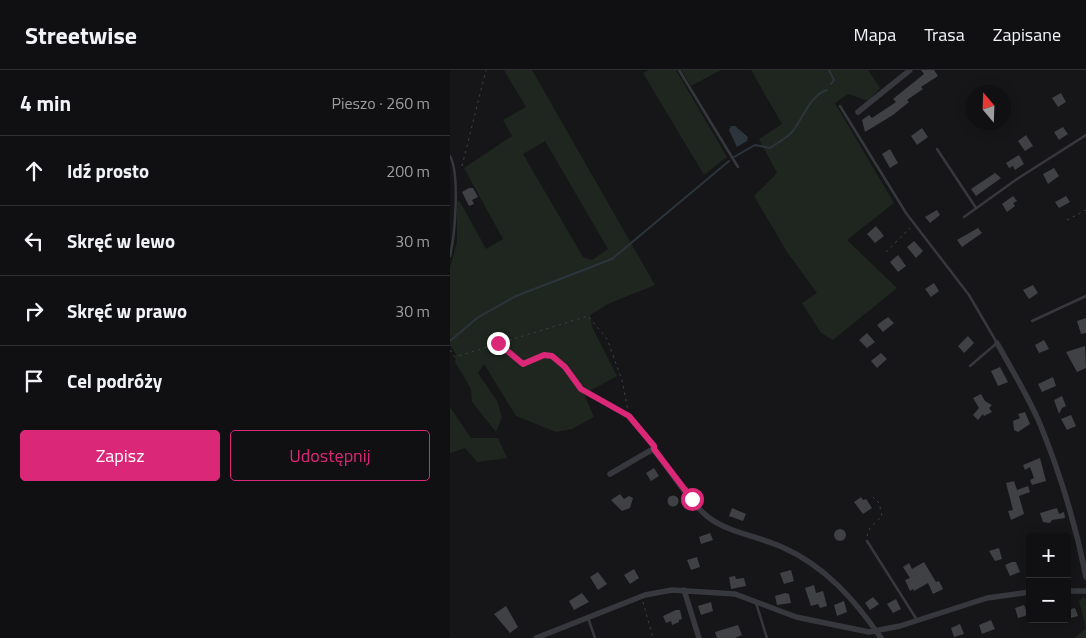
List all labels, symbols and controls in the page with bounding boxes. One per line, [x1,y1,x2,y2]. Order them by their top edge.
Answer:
text: Streetwise [25,17,137,53]
text: Mapa [854,21,896,48]
text: Trasa [924,21,965,48]
text: Zapisane [993,21,1061,48]
north arrow [966,85,1011,130]
text: 4 min [20,87,71,119]
text: Pieszo · 260 m [332,91,430,115]
text: Idź prosto [67,156,149,185]
icon: ahead [20,157,48,185]
text: 200 m [386,159,430,183]
text: Skręć w lewo [67,226,175,255]
icon: left [20,227,48,255]
text: 30 m [395,229,430,253]
text: Skręć w prawo [67,296,187,325]
icon: right [20,297,48,325]
text: 30 m [395,299,430,323]
route end [487,332,510,355]
text: Cel podróży [67,366,162,395]
icon: arrive [20,367,48,395]
button: Zapisz [20,430,220,481]
button: Udostępnij [230,430,430,481]
route start [681,488,704,511]
map controls [1026,533,1071,623]
button: + [1026,533,1071,578]
button: − [1026,578,1071,623]

